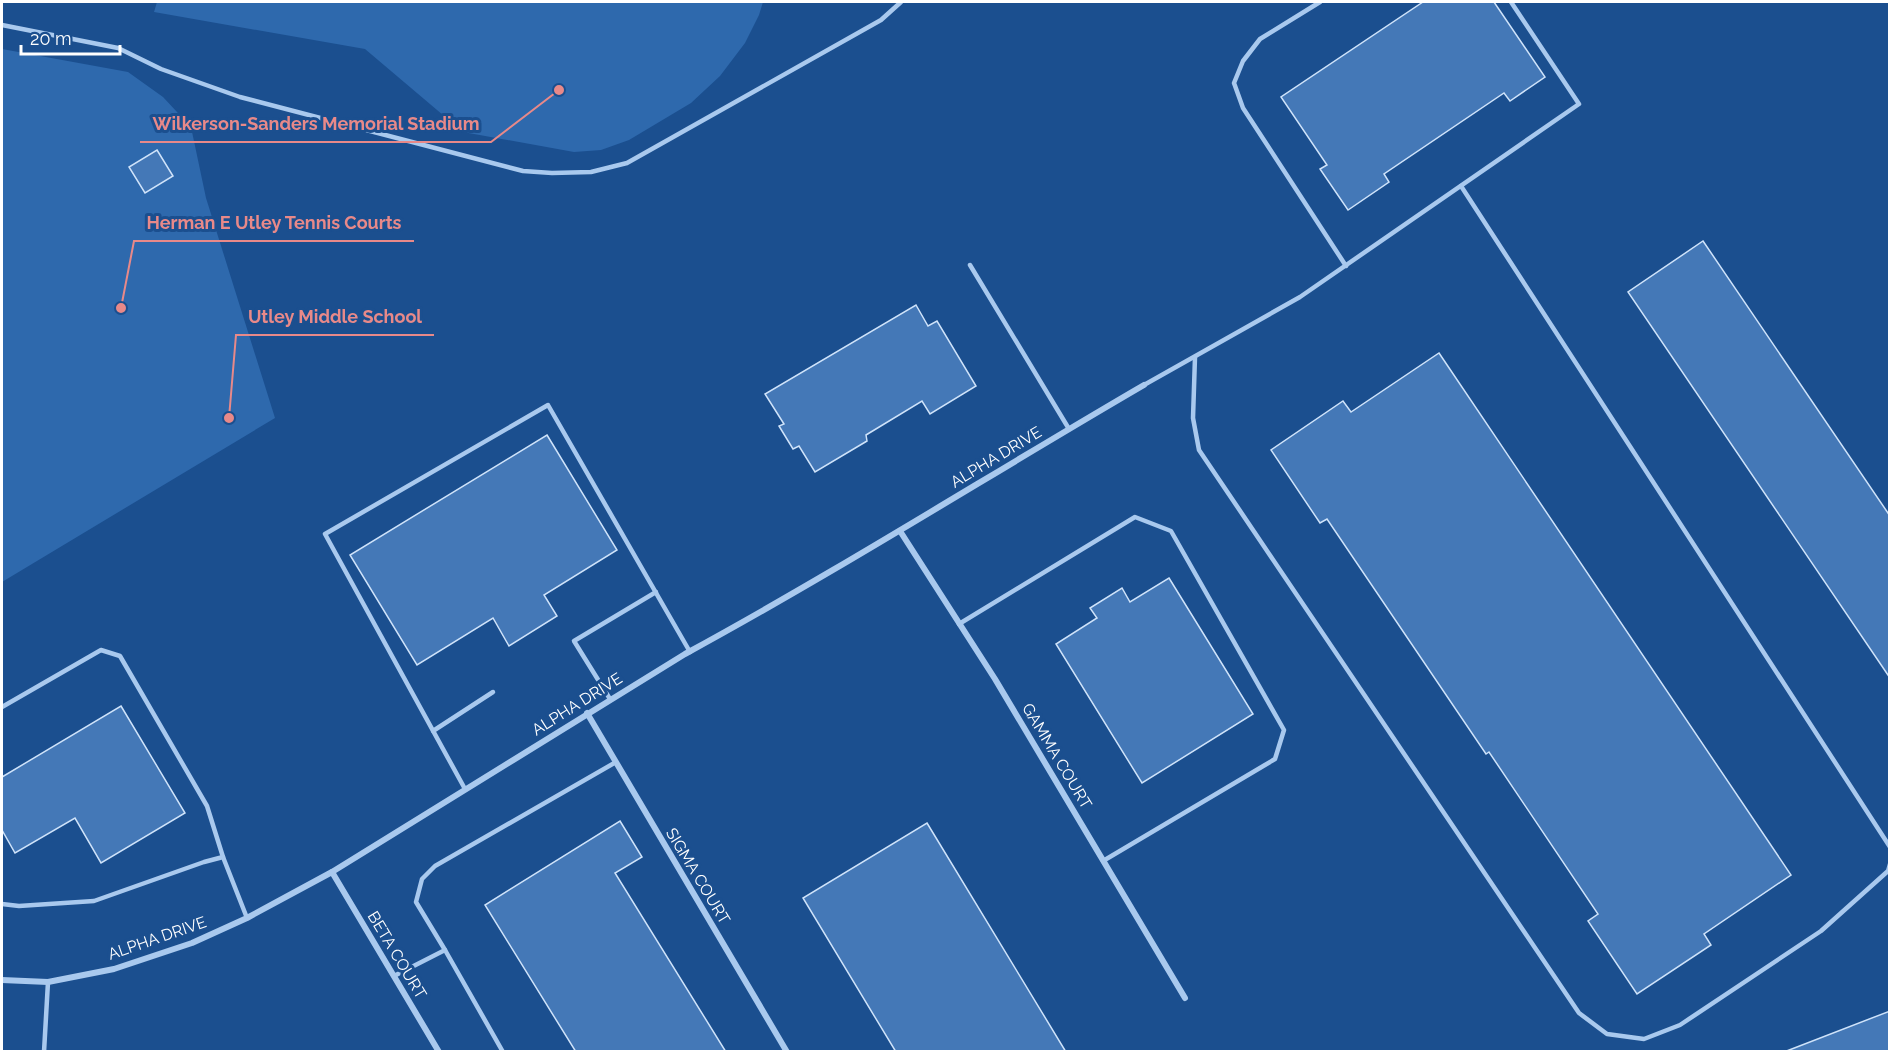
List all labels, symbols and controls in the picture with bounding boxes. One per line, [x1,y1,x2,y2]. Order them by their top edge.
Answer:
scale bar [21,18,120,56]
text: 20 m [30,28,72,49]
callout: Wilkerson-Sanders Memorial Stadium [140,106,491,142]
text: Wilkerson-Sanders Memorial Stadium [153,113,479,134]
callout: Herman E Utley Tennis Courts [134,205,414,241]
text: Herman E Utley Tennis Courts [147,212,402,233]
callout: Utley Middle School [236,299,434,335]
text: Utley Middle School [248,306,422,327]
street label: ALPHA DRIVE [947,422,1045,492]
street label: ALPHA DRIVE [528,669,626,739]
street label: GAMMA COURT [1018,700,1096,812]
street label: SIGMA COURT [662,825,734,928]
street label: BETA COURT [363,908,431,1002]
street label: ALPHA DRIVE [105,912,209,964]

